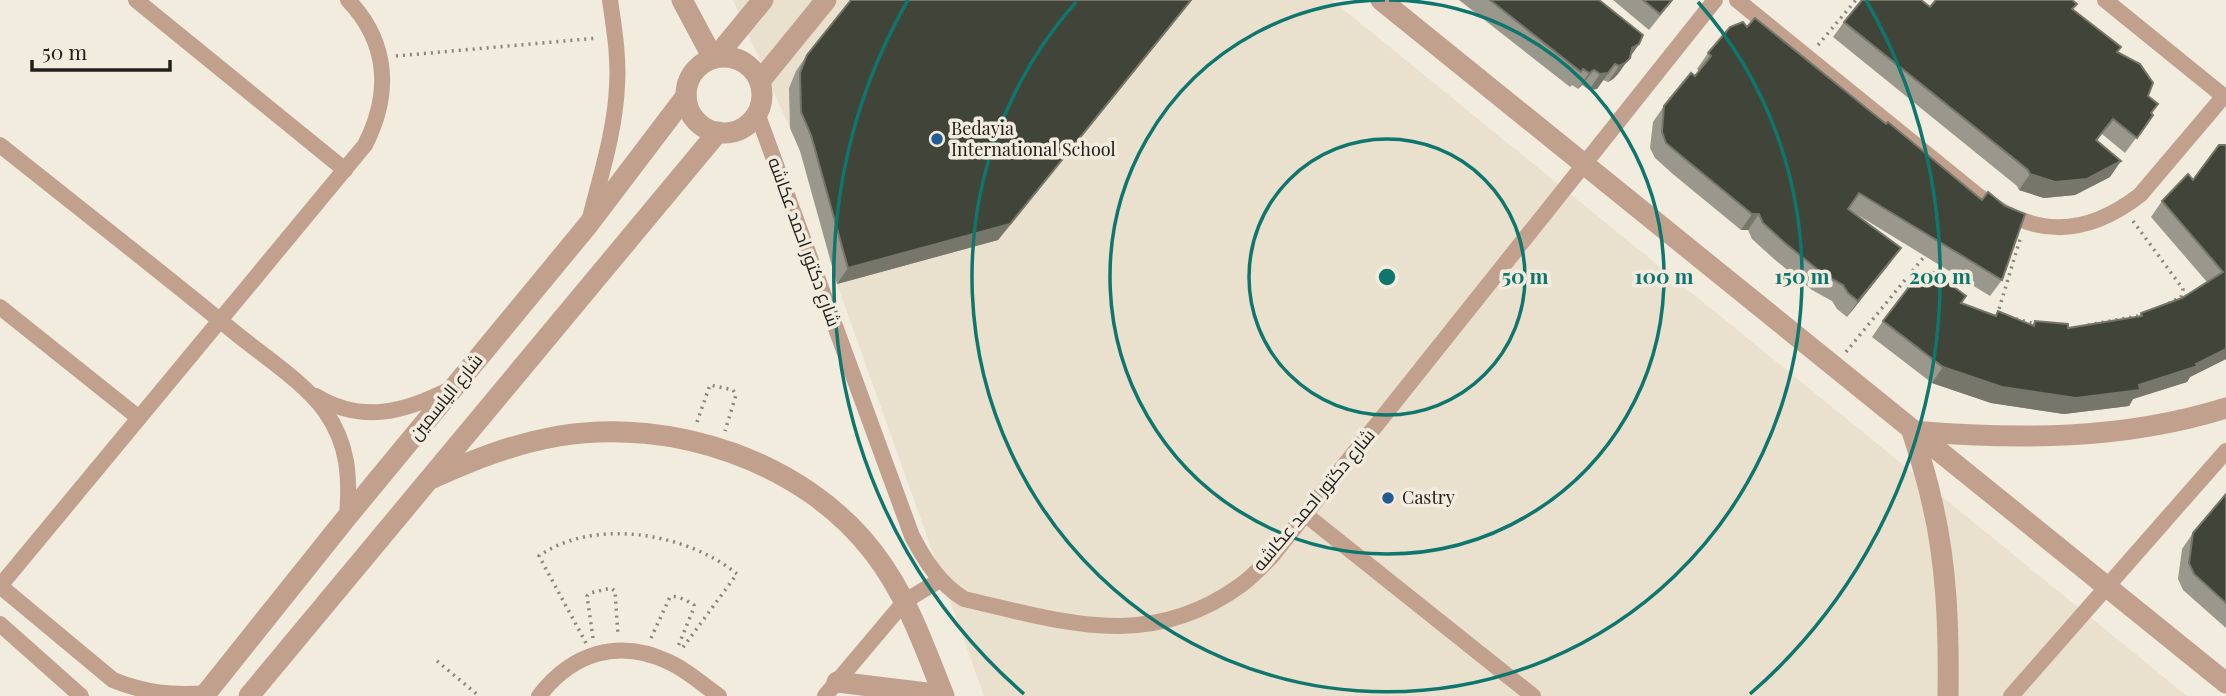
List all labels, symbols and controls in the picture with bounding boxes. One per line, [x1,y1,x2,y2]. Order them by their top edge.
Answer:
scale bar [32,28,170,72]
text: 50 m [42,37,88,65]
place label: Bedayia International School [951,116,1116,161]
marker: Bedayia International School [929,131,945,147]
street label: شارع دكتور احمد عكاشه [762,154,847,330]
text: 50 m [1501,261,1549,289]
text: 100 m [1634,261,1694,289]
text: 150 m [1775,261,1829,289]
text: 200 m [1909,261,1971,289]
centre of rings [1375,265,1399,289]
street label: شارع الياسمين [403,348,488,445]
street label: شارع دكتور احمد عكاشه [1247,423,1381,576]
place label: Castry [1402,485,1455,509]
marker: Castry [1380,490,1396,506]

